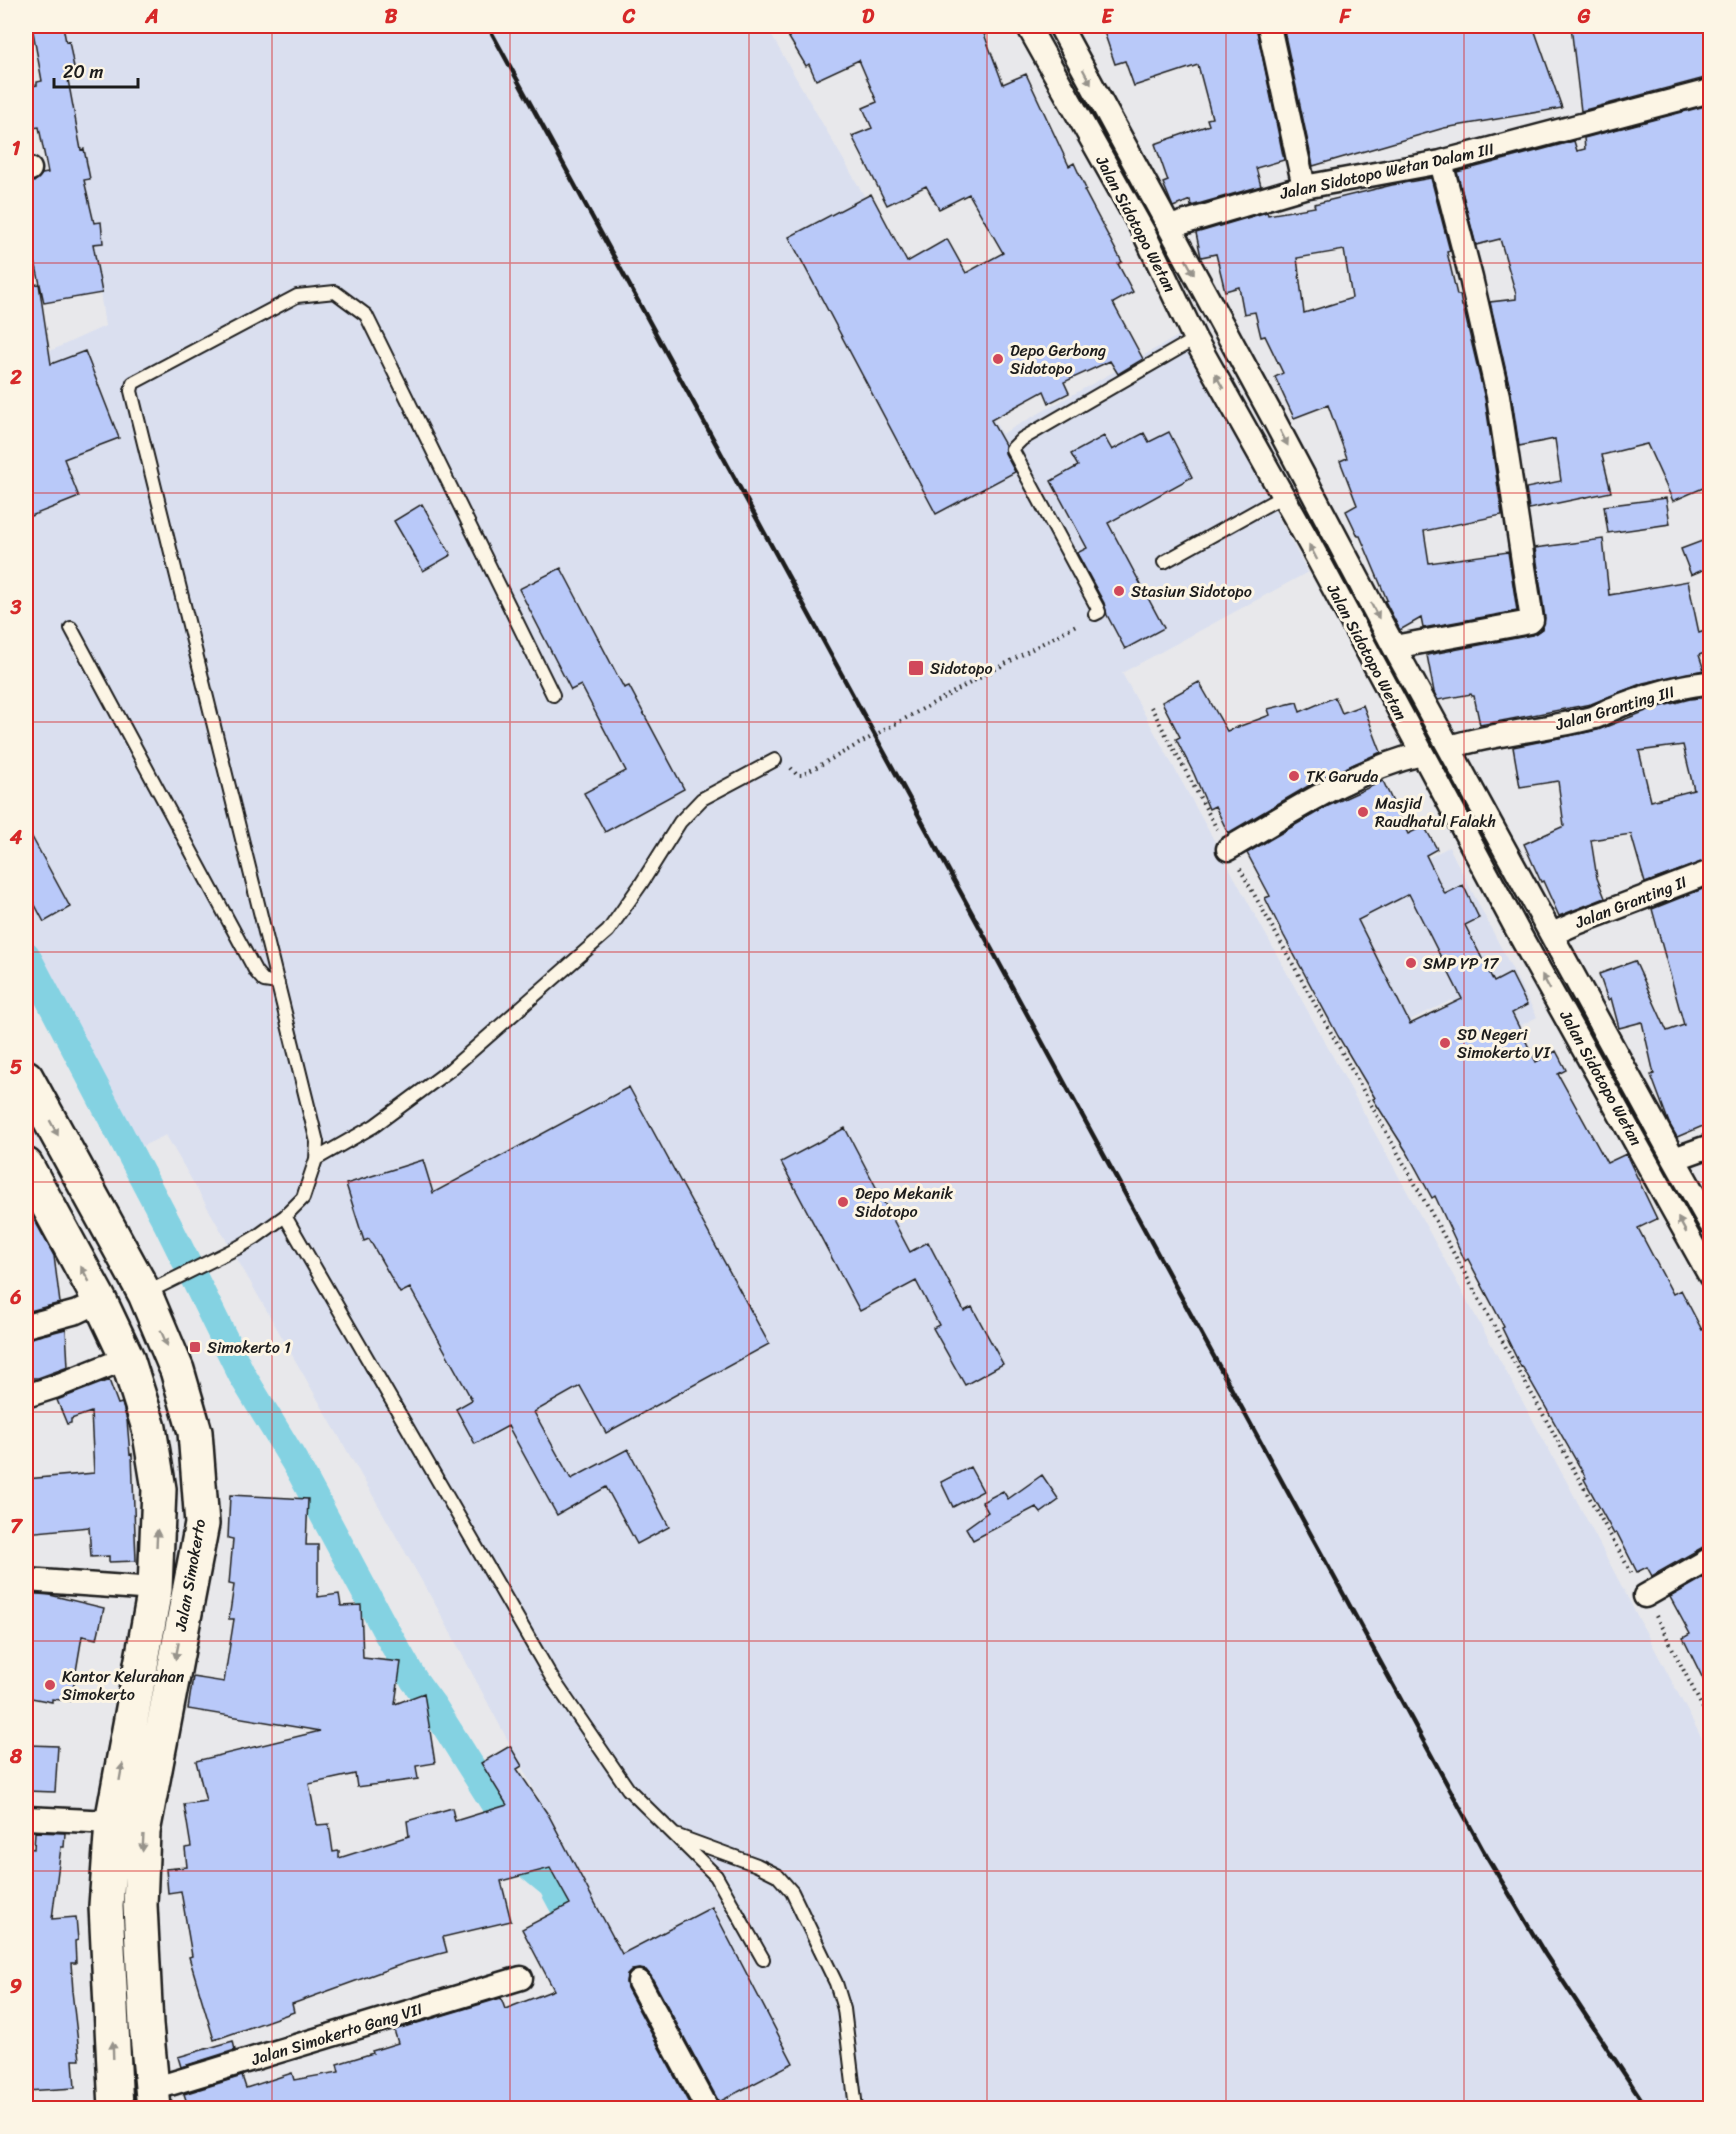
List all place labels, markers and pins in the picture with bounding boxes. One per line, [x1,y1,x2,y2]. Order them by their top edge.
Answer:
place label: Depo Gerbong Sidotopo [1010,336,1106,383]
marker: Depo Gerbong Sidotopo [991,352,1005,366]
place label: Stasiun Sidotopo [1131,577,1252,606]
marker: Stasiun Sidotopo [1112,584,1126,598]
place label: Sidotopo [930,654,993,683]
marker: Sidotopo [907,659,925,677]
place label: TK Garuda [1306,762,1378,791]
marker: TK Garuda [1287,769,1301,783]
place label: Masjid Raudhatul Falakh [1375,789,1496,836]
marker: Masjid Raudhatul Falakh [1356,805,1370,819]
place label: SMP YP 17 [1423,949,1499,978]
marker: SMP YP 17 [1404,956,1418,970]
place label: SD Negeri Simokerto VI [1457,1020,1551,1067]
marker: SD Negeri Simokerto VI [1438,1036,1452,1050]
place label: Depo Mekanik Sidotopo [855,1179,954,1226]
marker: Depo Mekanik Sidotopo [836,1195,850,1209]
place label: Simokerto 1 [207,1333,291,1362]
marker: Simokerto 1 [188,1340,202,1354]
place label: Kantor Kelurahan Simokerto [62,1662,185,1709]
marker: Kantor Kelurahan Simokerto [43,1678,57,1692]

